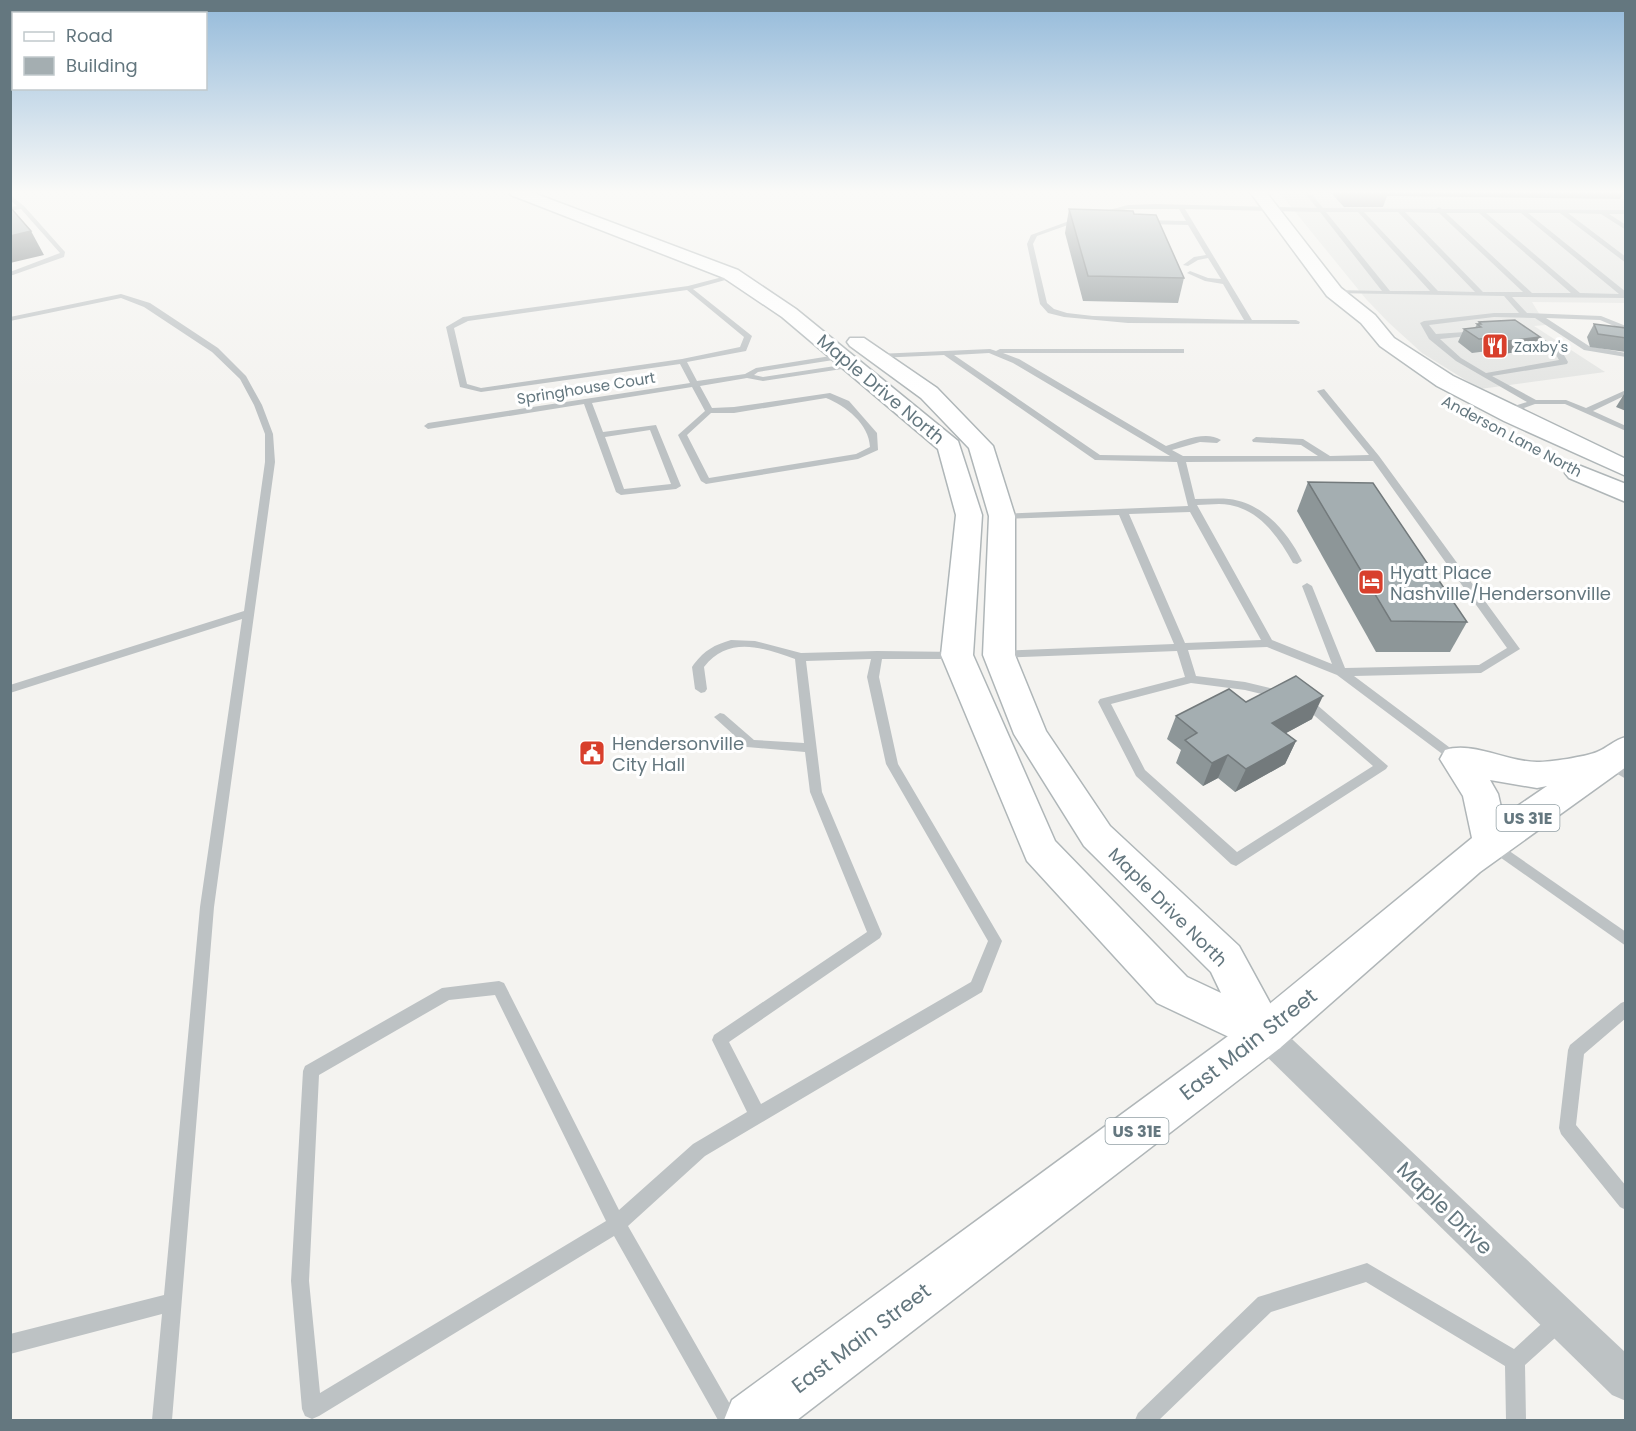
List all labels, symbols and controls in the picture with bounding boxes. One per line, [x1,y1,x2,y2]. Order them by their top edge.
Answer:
legend [12,12,207,90]
text: Road [66,23,113,48]
text: Building [66,53,138,78]
street label: Maple Drive North [812,328,950,450]
restaurant icon: Zaxby's [1480,331,1510,361]
place label: Zaxby's [1514,336,1568,357]
street label: Springhouse Court [515,367,657,409]
street label: Anderson Lane North [1438,390,1586,482]
place label: Hyatt Place Nashville/Hendersonville [1390,560,1611,606]
hotel icon: Hyatt Place Nashville/Hendersonville [1356,567,1386,597]
place label: Hendersonville City Hall [612,731,744,777]
public building icon: Hendersonville City Hall [577,738,607,768]
road number: US 31E [1496,805,1559,831]
street label: Maple Drive North [1103,842,1233,972]
street label: East Main Street [1173,981,1323,1107]
road number: US 31E [1106,1118,1168,1144]
street label: Maple Drive [1391,1155,1499,1261]
street label: East Main Street [786,1276,936,1400]

